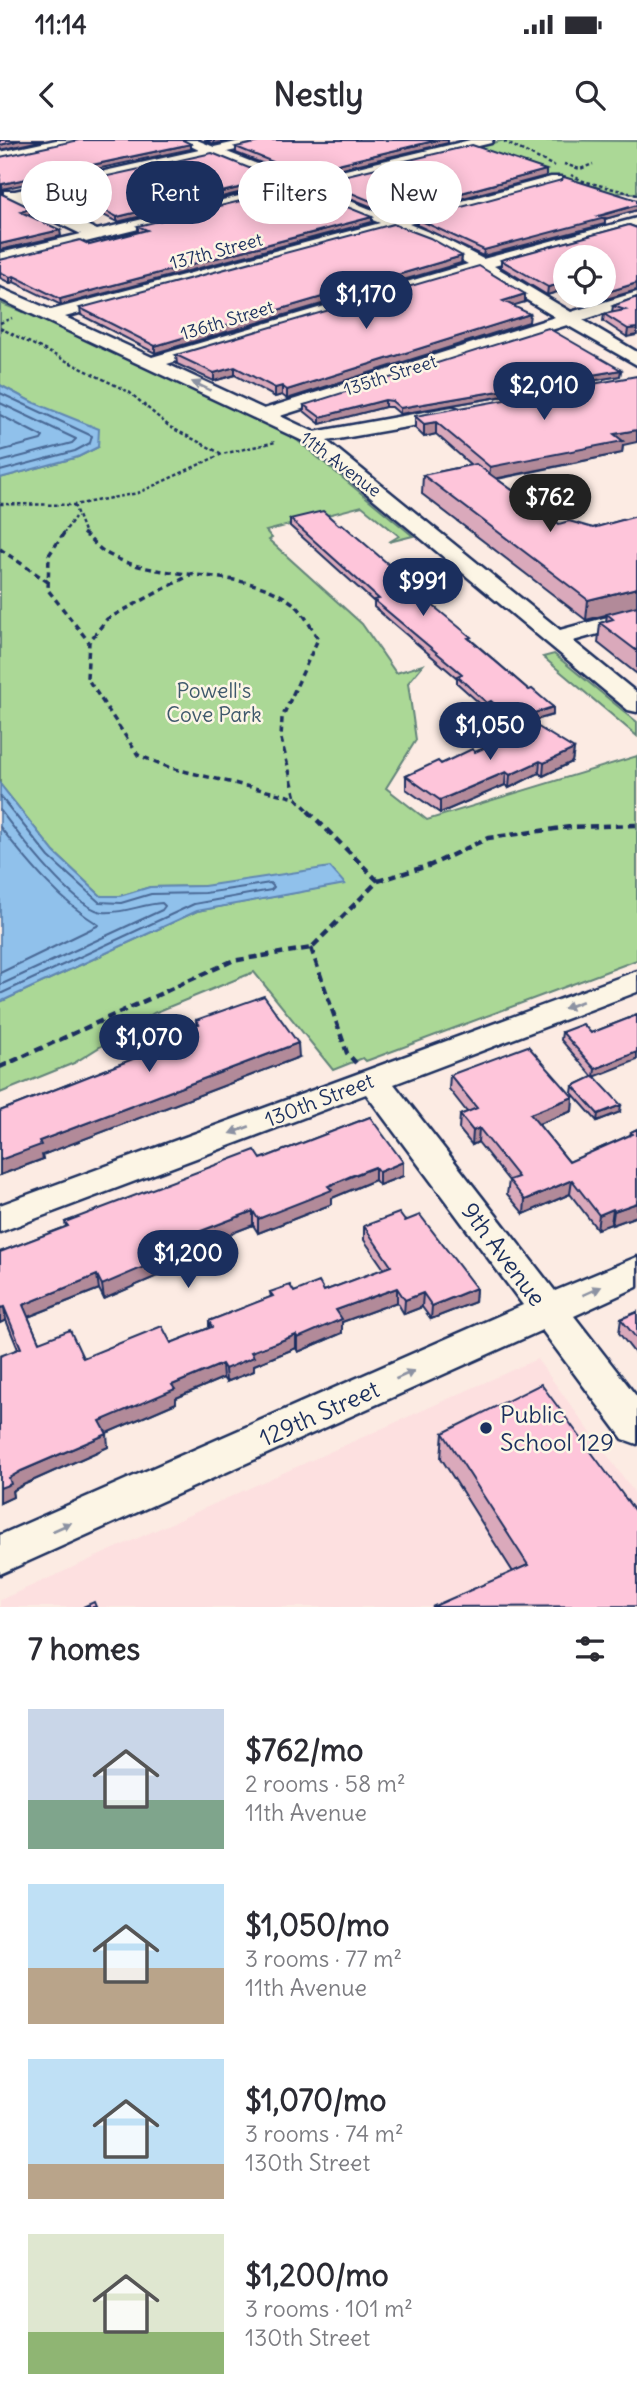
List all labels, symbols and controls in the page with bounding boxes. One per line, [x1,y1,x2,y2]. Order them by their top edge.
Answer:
text: 11:14 [35,8,87,41]
text: Nestly [274,74,363,115]
icon: back [28,76,66,114]
icon: search [571,76,609,114]
chip: Buy [21,161,112,224]
chip: Rent [126,161,224,224]
chip: Filters [238,161,352,224]
chip: New [366,161,462,224]
street label: 137th Street [167,228,265,274]
map controls [553,245,616,308]
button: locate [553,245,616,308]
pin: $1,170 [309,272,423,331]
text: $1,170 [336,279,396,308]
street label: 136th Street [177,295,277,345]
street label: 135th Street [341,349,439,401]
pin: $2,010 [487,362,601,422]
text: $2,010 [509,370,579,399]
one-way arrow [191,380,212,391]
street label: 11th Avenue [296,426,386,502]
pin: $762 [509,474,591,534]
text: $762 [525,482,575,511]
pin: $991 [382,559,464,618]
text: $991 [399,566,447,595]
park label: Powell's Cove Park [166,677,262,728]
pin: $1,050 [433,702,547,762]
text: $1,050 [455,710,525,739]
one-way arrow [563,999,584,1010]
pin: $1,070 [92,1014,206,1074]
text: $1,070 [115,1022,183,1051]
street label: 130th Street [261,1067,377,1133]
one-way arrow [229,1124,250,1135]
street label: 9th Avenue [455,1196,553,1312]
pin: $1,200 [131,1230,245,1290]
text: $1,200 [153,1238,223,1267]
one-way arrow [582,1285,602,1297]
one-way arrow [394,1369,415,1380]
street label: 129th Street [254,1373,384,1453]
place label: Public School 129 [500,1399,614,1457]
marker: Public School 129 [478,1420,494,1436]
one-way arrow [52,1521,73,1532]
text: 7 homes [28,1630,140,1668]
icon: filters [571,1630,609,1668]
text: $762/mo [245,1731,363,1769]
icon: home [84,1737,168,1821]
text: 2 rooms · 58 m² [245,1769,406,1798]
text: 11th Avenue [245,1798,367,1827]
text: $1,050/mo [245,1906,389,1944]
icon: home [84,1912,168,1996]
text: 3 rooms · 77 m² [245,1944,402,1973]
text: 11th Avenue [245,1973,367,2002]
text: $1,070/mo [245,2081,386,2119]
icon: home [84,2087,168,2171]
text: 3 rooms · 74 m² [245,2119,404,2148]
text: 130th Street [245,2148,370,2177]
text: $1,200/mo [245,2256,389,2294]
icon: home [84,2262,168,2346]
text: 3 rooms · 101 m² [245,2294,413,2323]
text: 130th Street [245,2323,370,2352]

